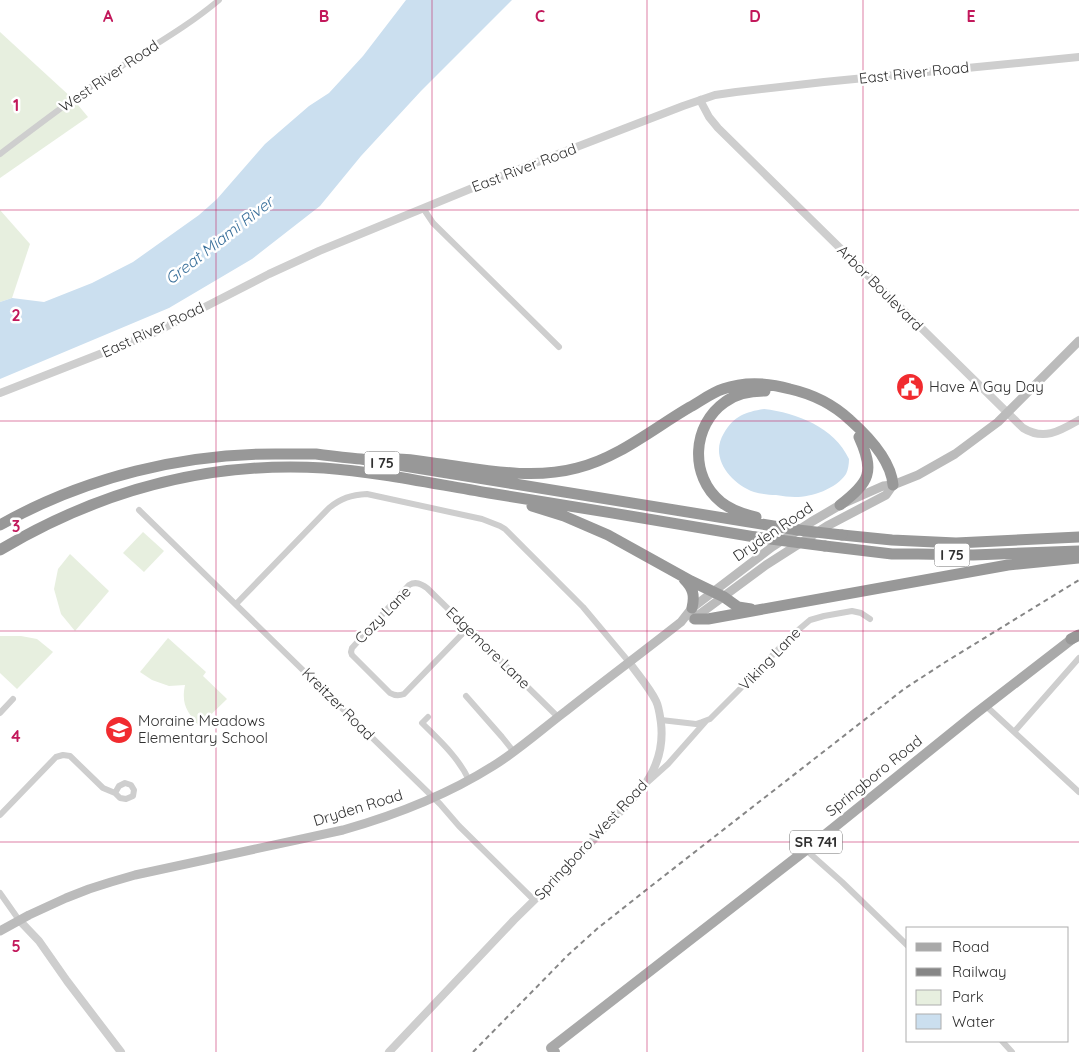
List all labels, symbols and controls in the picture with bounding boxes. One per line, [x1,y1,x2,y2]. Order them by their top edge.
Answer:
text: A [103,6,114,26]
text: B [319,6,329,26]
text: C [535,6,545,26]
text: D [749,6,761,26]
text: E [966,6,976,26]
street label: West River Road [55,35,162,116]
street label: East River Road [858,57,970,88]
text: 1 [13,95,19,115]
street label: East River Road [469,139,579,196]
water label: Great Miami River [161,190,279,289]
street label: Arbor Boulevard [833,241,927,335]
street label: East River Road [99,298,207,362]
text: 2 [11,305,21,325]
public building icon: Have A Gay Day [895,372,925,402]
place label: Have A Gay Day [929,377,1044,396]
road number: I 75 [364,452,400,474]
street label: Dryden Road [729,498,816,565]
text: 3 [12,516,20,536]
road number: I 75 [934,544,970,566]
street label: Cozy Lane [351,582,415,647]
street label: Edgemore Lane [442,603,535,693]
street label: Viking Lane [735,623,805,694]
street label: Kreitzer Road [298,663,379,744]
place label: Moraine Meadows Elementary School [138,711,268,747]
school or university icon: Moraine Meadows Elementary School [104,715,134,745]
text: 4 [11,726,21,746]
street label: Springboro Road [822,731,926,820]
street label: Springboro West Road [530,776,651,904]
street label: Dryden Road [311,785,405,830]
road number: SR 741 [790,830,842,854]
legend [906,927,1069,1042]
text: 5 [11,936,21,956]
text: Road [952,937,989,956]
text: Railway [952,962,1007,981]
text: Park [952,987,984,1006]
text: Water [952,1012,995,1031]

